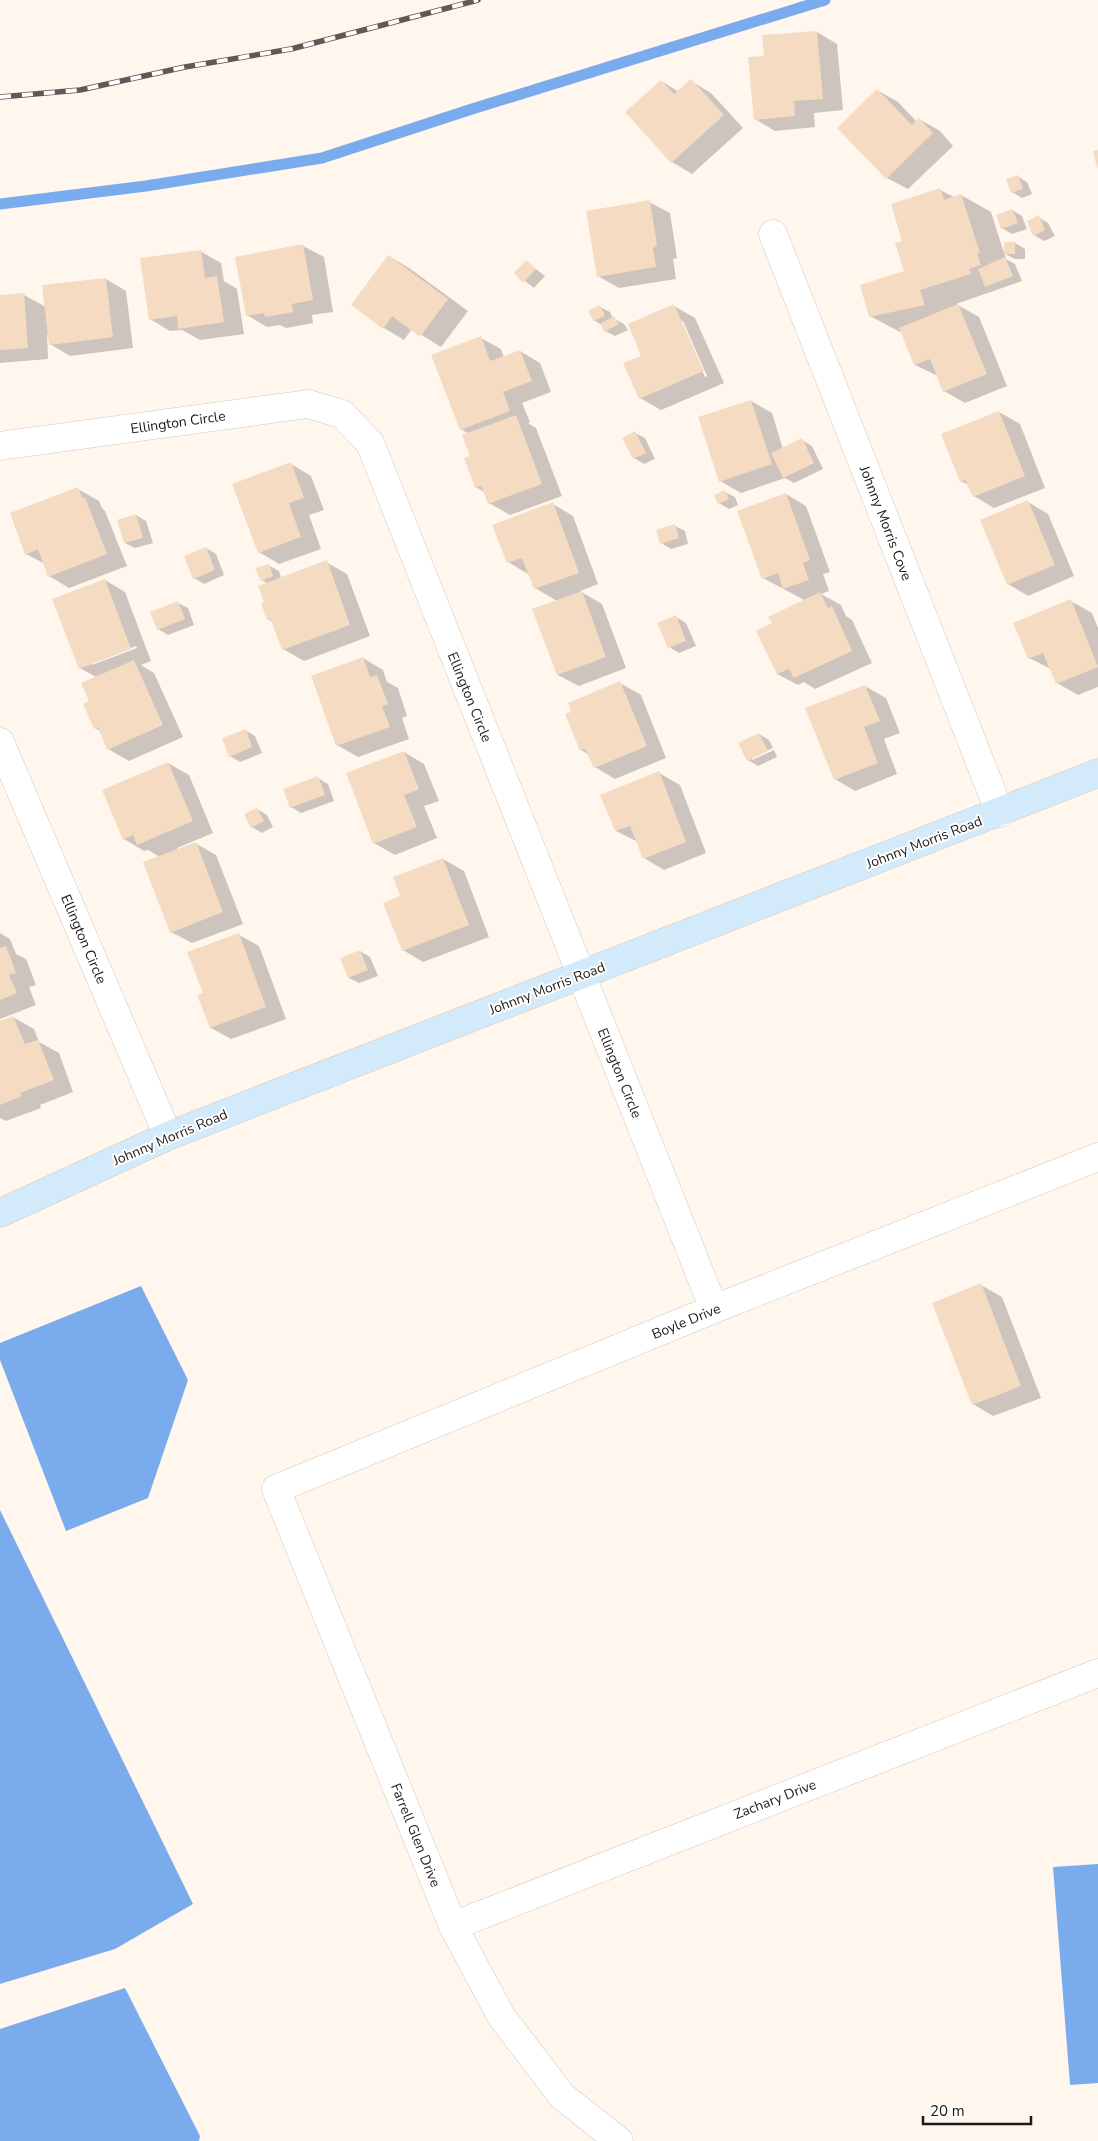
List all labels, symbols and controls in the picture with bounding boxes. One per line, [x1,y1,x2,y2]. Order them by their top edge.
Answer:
street label: Ellington Circle [129,406,227,439]
street label: Johnny Morris Cove [855,462,916,583]
street label: Ellington Circle [443,649,496,745]
street label: Johnny Morris Road [862,812,985,874]
street label: Ellington Circle [56,891,111,987]
street label: Johnny Morris Road [485,958,608,1020]
street label: Ellington Circle [593,1025,646,1121]
street label: Johnny Morris Road [109,1105,230,1171]
street label: Boyle Drive [649,1299,723,1344]
street label: Zachary Drive [731,1775,819,1824]
street label: Farrell Glen Drive [386,1780,445,1890]
scale bar [923,2094,1030,2126]
text: 20 m [930,2101,965,2121]

